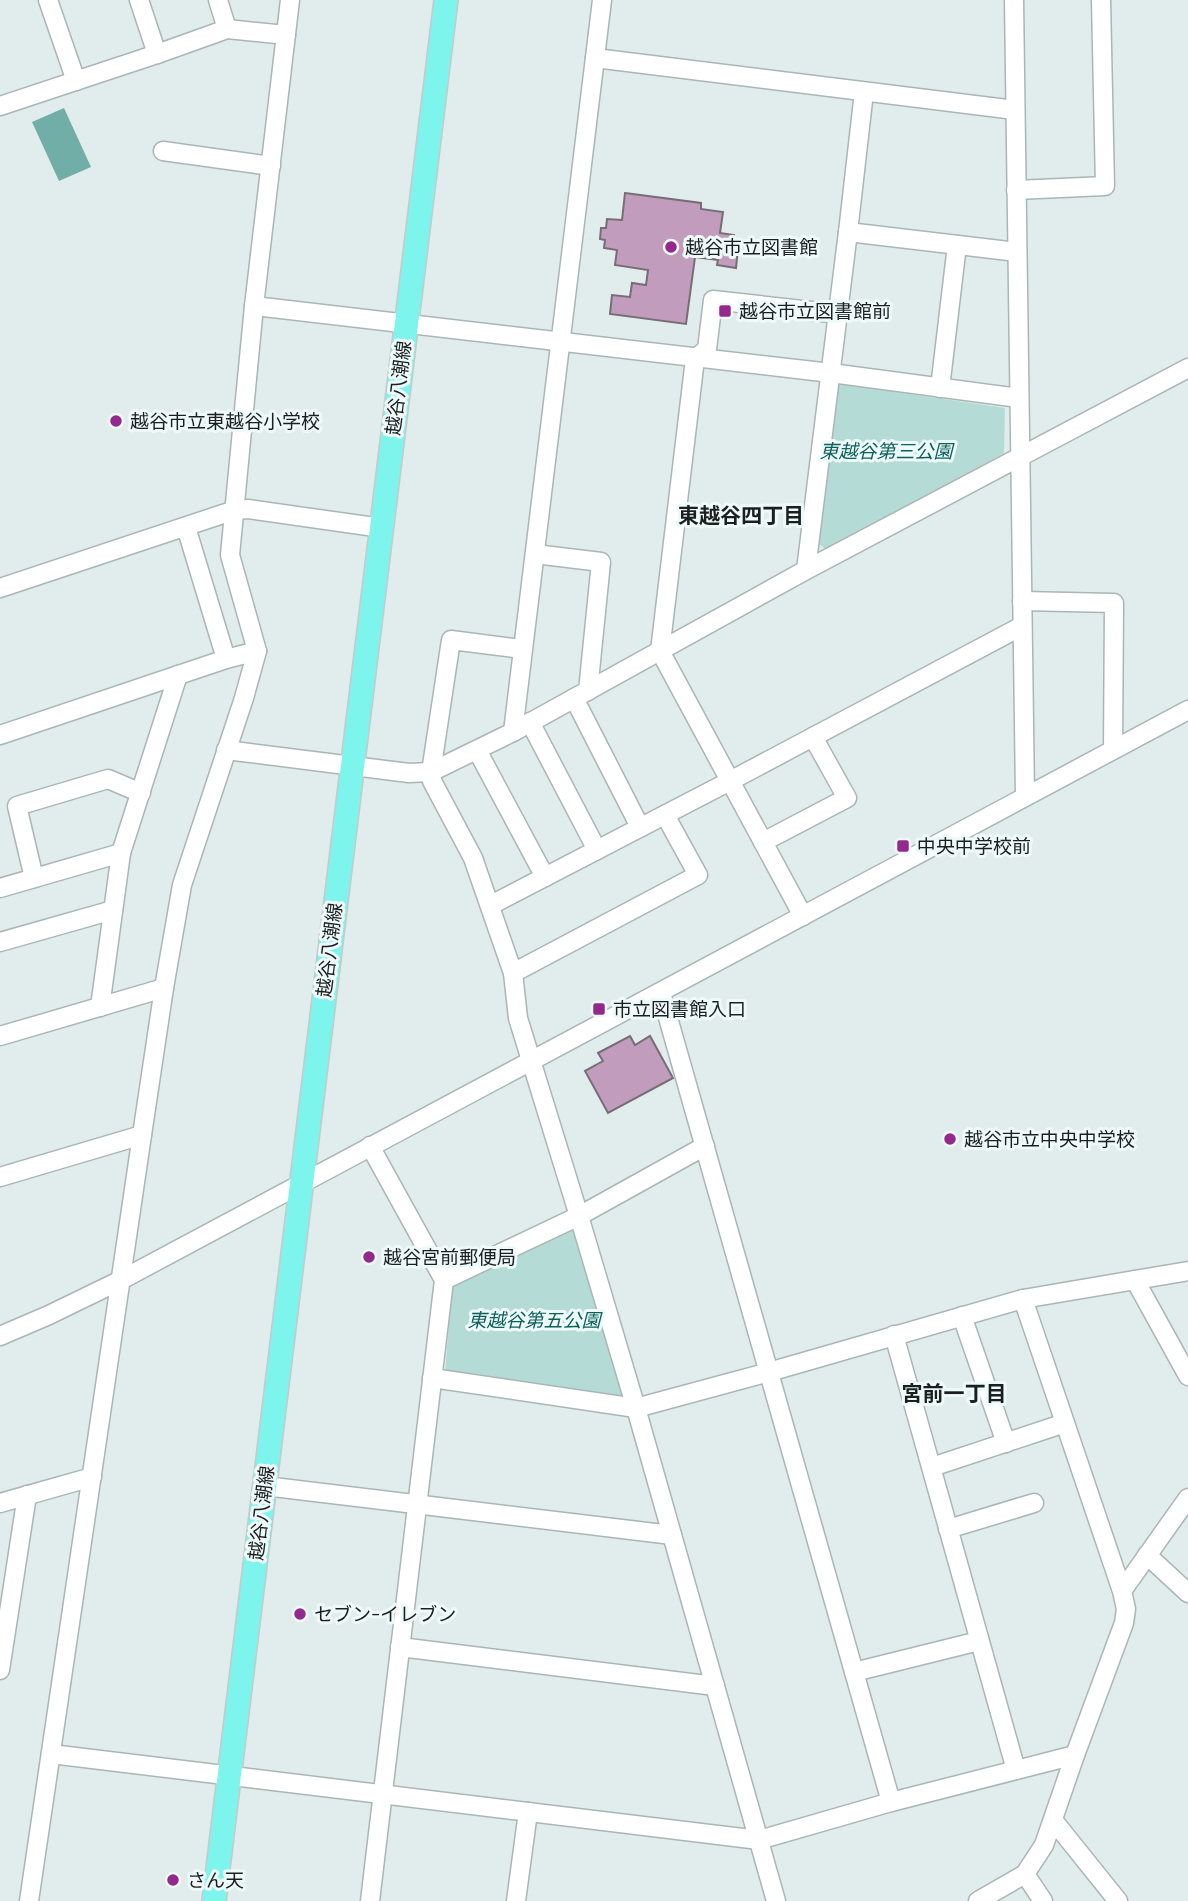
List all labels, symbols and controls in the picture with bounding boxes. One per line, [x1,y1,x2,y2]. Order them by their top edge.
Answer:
place label: 越谷市立図書館 [685,235,818,259]
marker: 越谷市立図書館 [663,239,679,255]
place label: 越谷市立図書館前 [739,299,891,323]
marker: 越谷市立図書館前 [717,303,733,319]
street label: 越谷八潮線 [380,339,416,437]
place label: 越谷市立東越谷小学校 [130,409,320,433]
marker: 越谷市立東越谷小学校 [108,413,124,429]
park label: 東越谷第三公園 [819,439,955,463]
district label: 東越谷四丁目 [678,502,804,529]
place label: 中央中学校前 [917,834,1031,858]
marker: 中央中学校前 [895,838,911,854]
street label: 越谷八潮線 [311,901,347,999]
place label: 市立図書館入口 [613,997,746,1021]
marker: 市立図書館入口 [591,1001,607,1017]
place label: 越谷市立中央中学校 [964,1127,1135,1151]
marker: 越谷市立中央中学校 [942,1131,958,1147]
place label: 越谷宮前郵便局 [383,1245,516,1269]
marker: 越谷宮前郵便局 [361,1249,377,1265]
park label: 東越谷第五公園 [467,1308,603,1332]
district label: 宮前一丁目 [902,1380,1007,1407]
street label: 越谷八潮線 [243,1464,279,1562]
place label: セブン-イレブン [314,1602,456,1626]
marker: セブン-イレブン [292,1606,308,1622]
place label: さん天 [187,1868,244,1892]
marker: さん天 [165,1872,181,1888]

